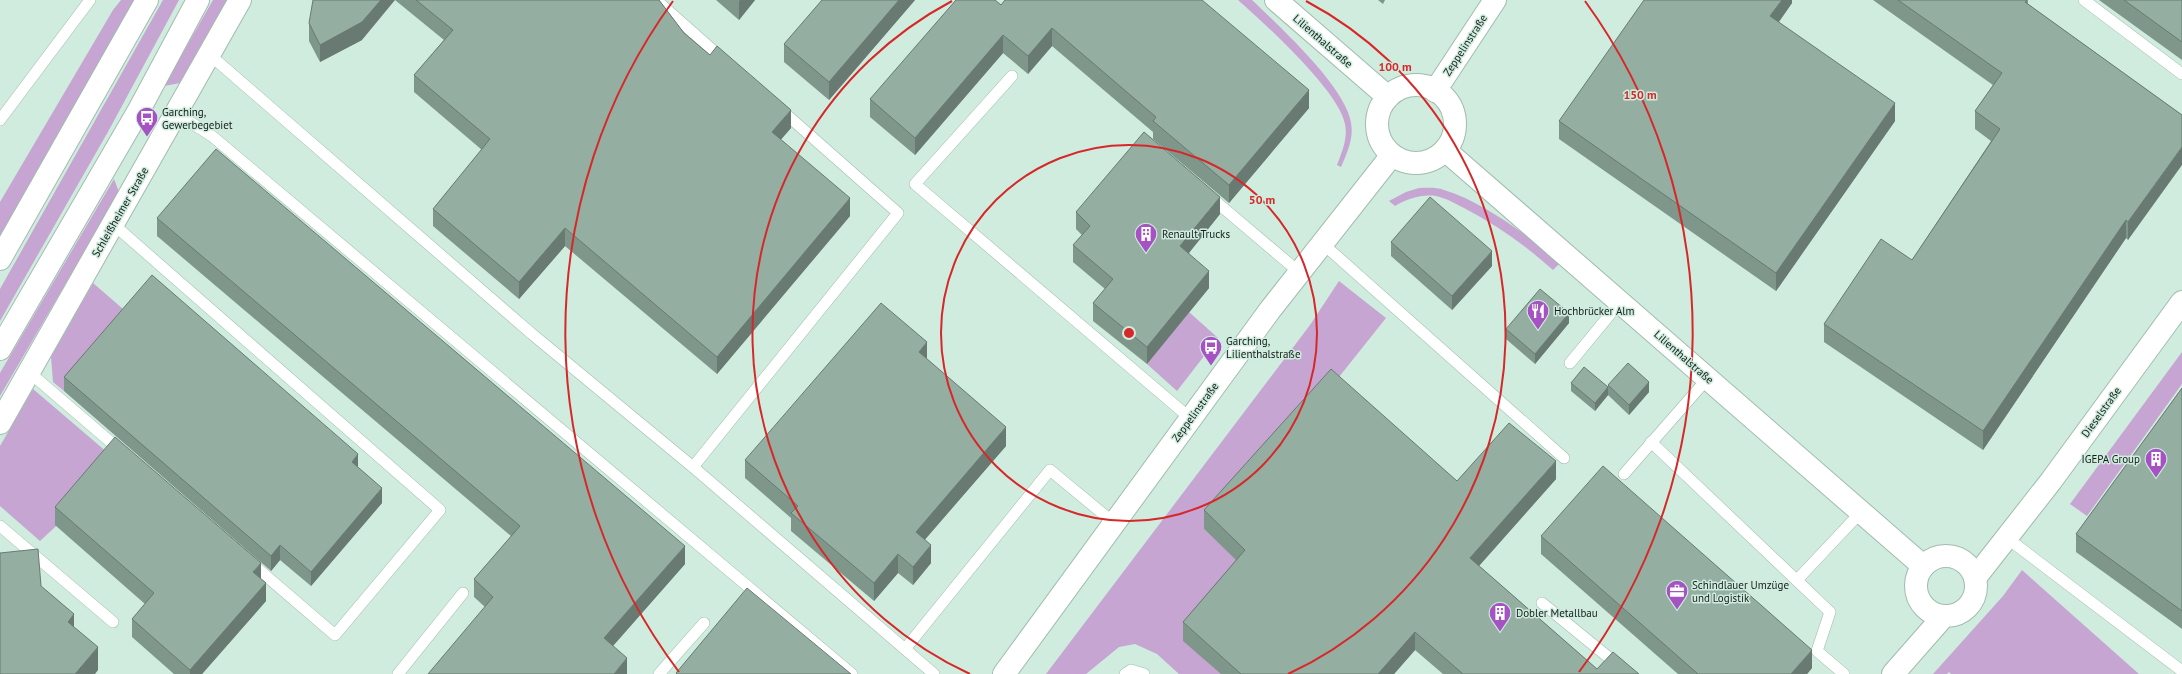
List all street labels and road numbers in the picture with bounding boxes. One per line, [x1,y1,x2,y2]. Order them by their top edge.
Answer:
street label: Lilienthalstraße [1290,11,1356,71]
street label: Zeppelinstraße [1440,11,1490,78]
street label: Schleißheimer Straße [89,164,152,260]
street label: Lilienthalstraße [1651,327,1717,387]
street label: Zeppelinstraße [1169,379,1222,445]
street label: Dieselstraße [2078,384,2124,440]

